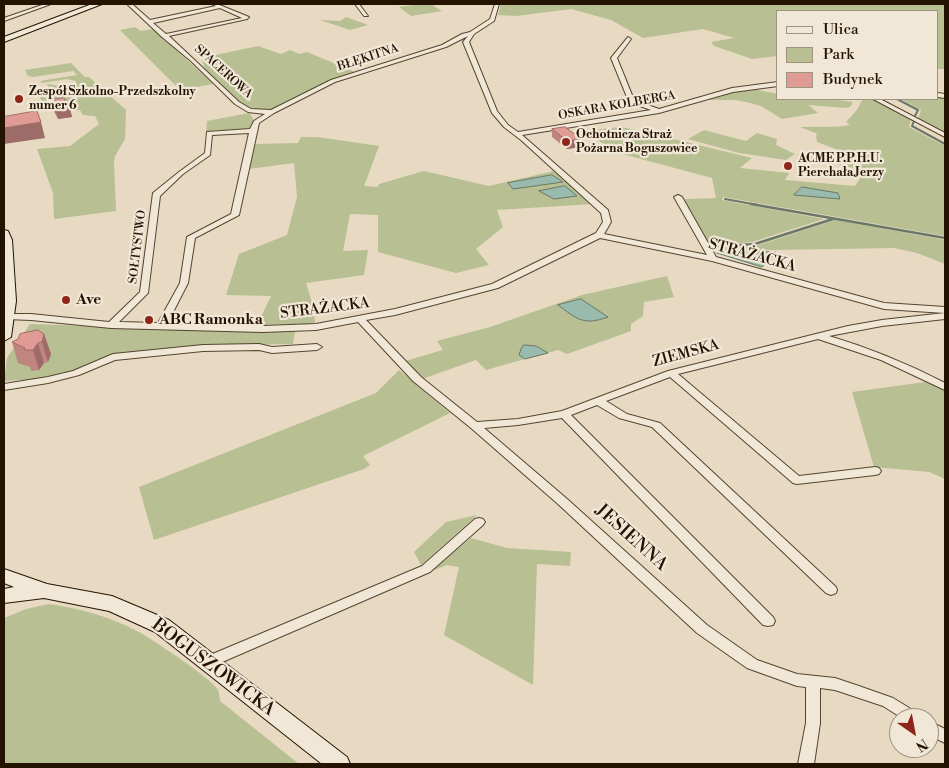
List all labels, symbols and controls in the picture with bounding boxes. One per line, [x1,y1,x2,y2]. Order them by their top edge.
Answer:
legend [776,10,939,100]
text: Ulica [823,20,859,39]
street label: BŁĘKITNA [336,41,400,75]
street label: SPACEROWA [191,42,255,102]
text: Park [823,45,854,64]
text: Budynek [823,70,882,89]
place label: Zespół Szkolno-Przedszkolny numer 6 [29,85,196,113]
street label: OSKARA KOLBERGA [557,89,677,123]
marker: Zespół Szkolno-Przedszkolny numer 6 [13,93,25,105]
place label: Ochotnicza Straż Pożarna Boguszowice [576,128,698,156]
marker: Ochotnicza Straż Pożarna Boguszowice [560,136,572,148]
place label: ACME P.P.H.U. Pierchała Jerzy [798,152,884,180]
marker: ACME P.P.H.U. Pierchała Jerzy [782,160,794,172]
street label: SOŁTYSTWO [126,209,150,285]
street label: STRAŻACKA [706,236,798,276]
place label: Ave [76,291,101,309]
marker: Ave [60,294,72,306]
street label: STRAŻACKA [279,295,371,323]
place label: ABC Ramonka [159,311,263,329]
marker: ABC Ramonka [143,314,155,326]
street label: ZIEMSKA [651,336,721,372]
street label: JESIENNA [591,500,671,576]
street label: BOGUSZOWICKA [147,615,279,721]
north arrow [889,708,939,758]
text: N [912,734,931,755]

